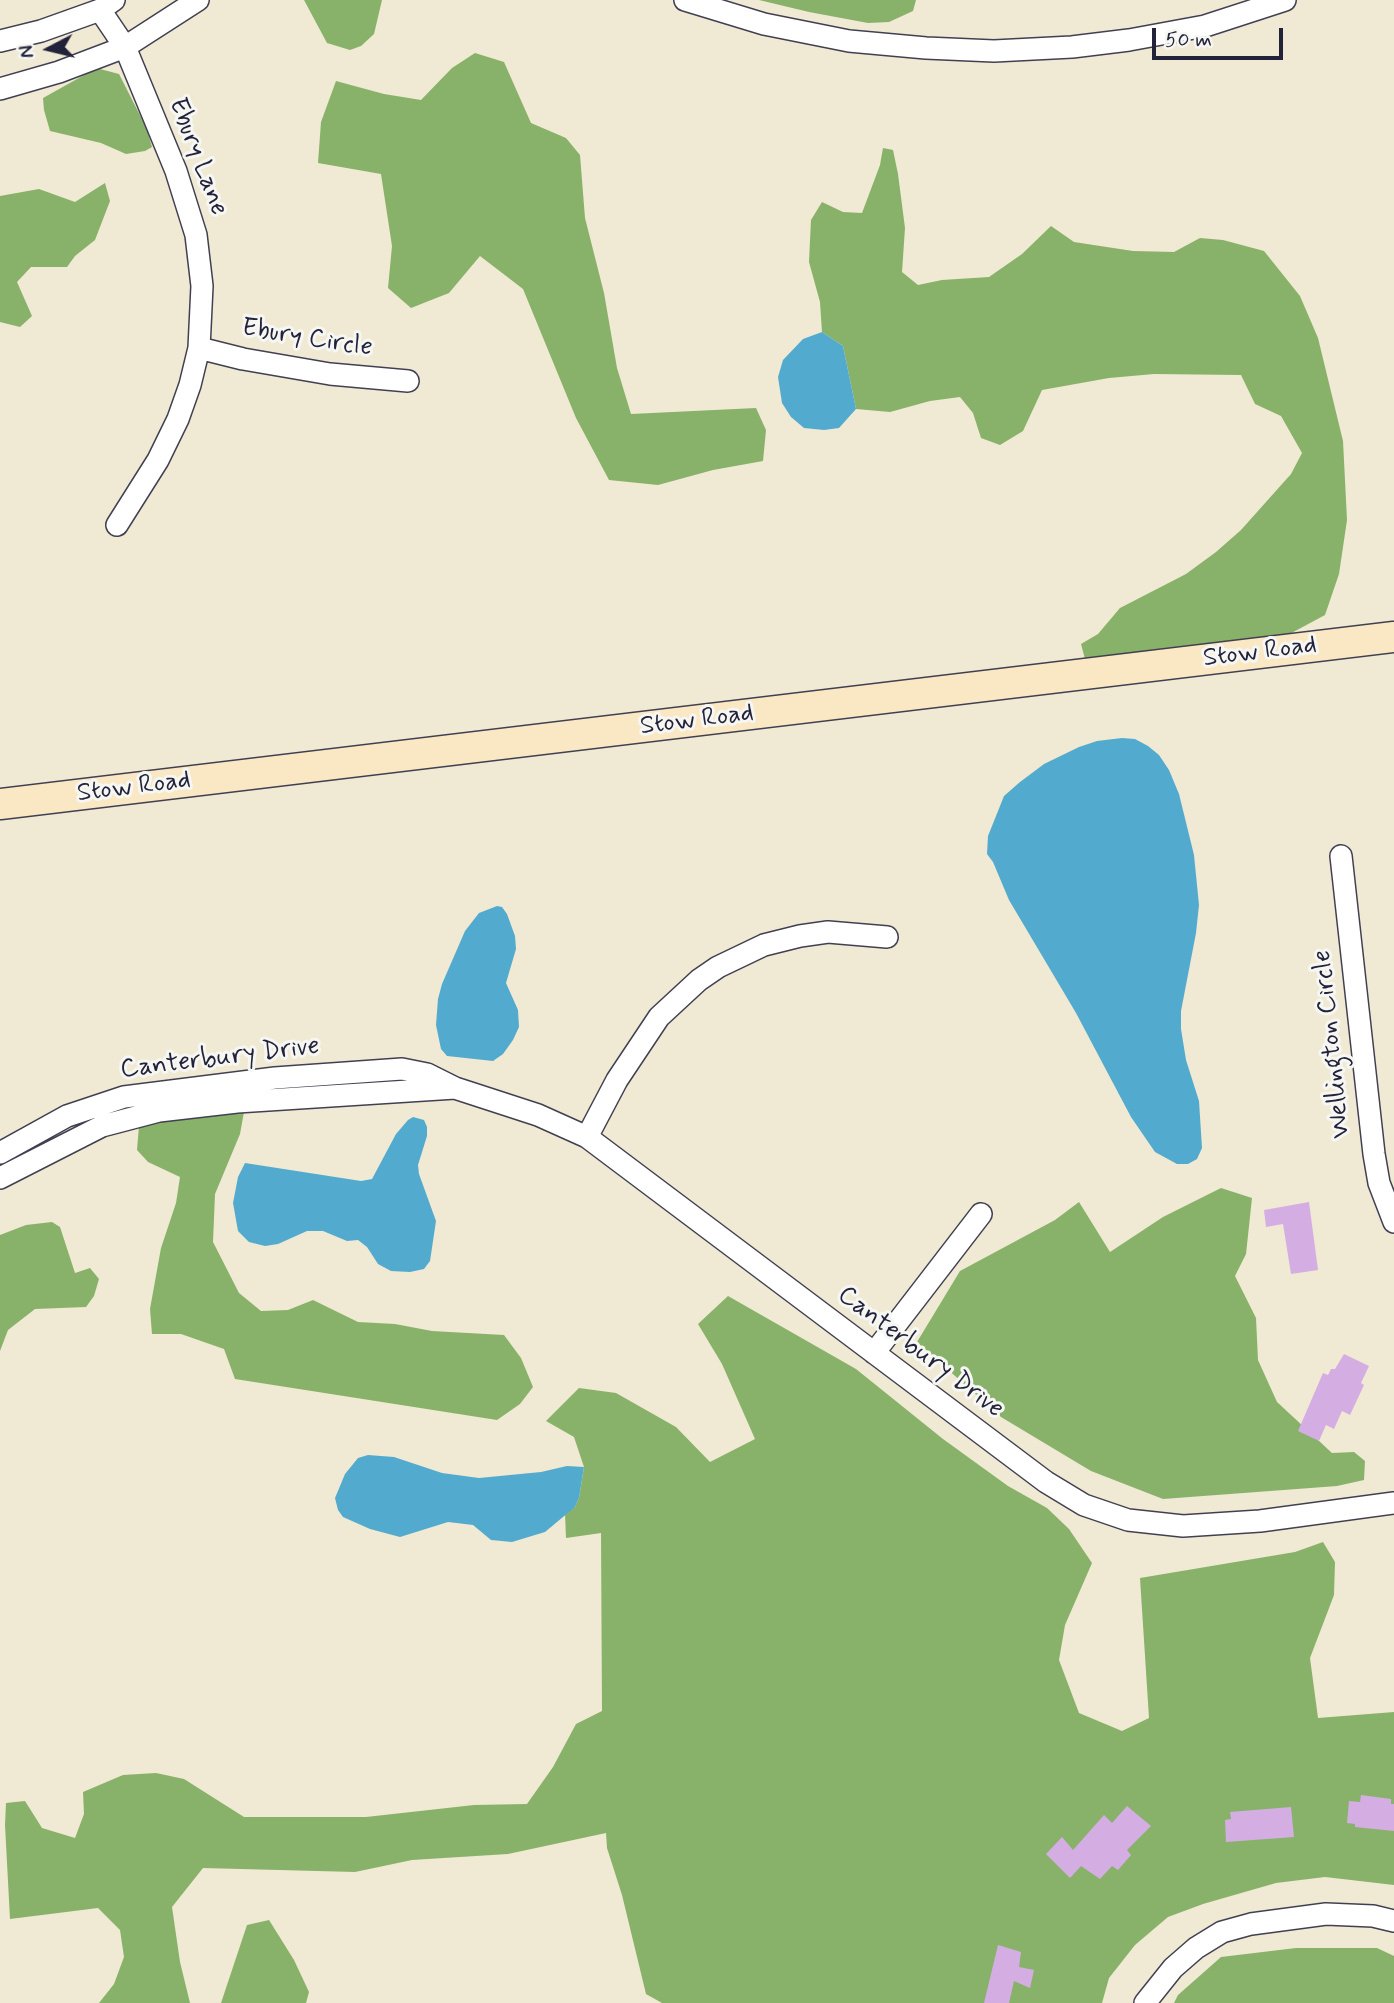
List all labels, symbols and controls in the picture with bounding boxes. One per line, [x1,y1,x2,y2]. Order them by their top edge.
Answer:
north arrow [14,14,84,84]
scale bar [1156,14,1287,58]
text: 50 m [1165,26,1212,54]
text: N [14,44,41,59]
street label: Ebury Lane [160,94,234,220]
street label: Ebury Circle [239,313,375,365]
street label: Stow Road [1201,631,1319,675]
street label: Stow Road [638,699,756,743]
street label: Stow Road [75,766,193,810]
street label: Wellington Circle [1308,948,1358,1140]
street label: Canterbury Drive [119,1031,321,1087]
street label: Canterbury Drive [831,1280,1009,1426]

